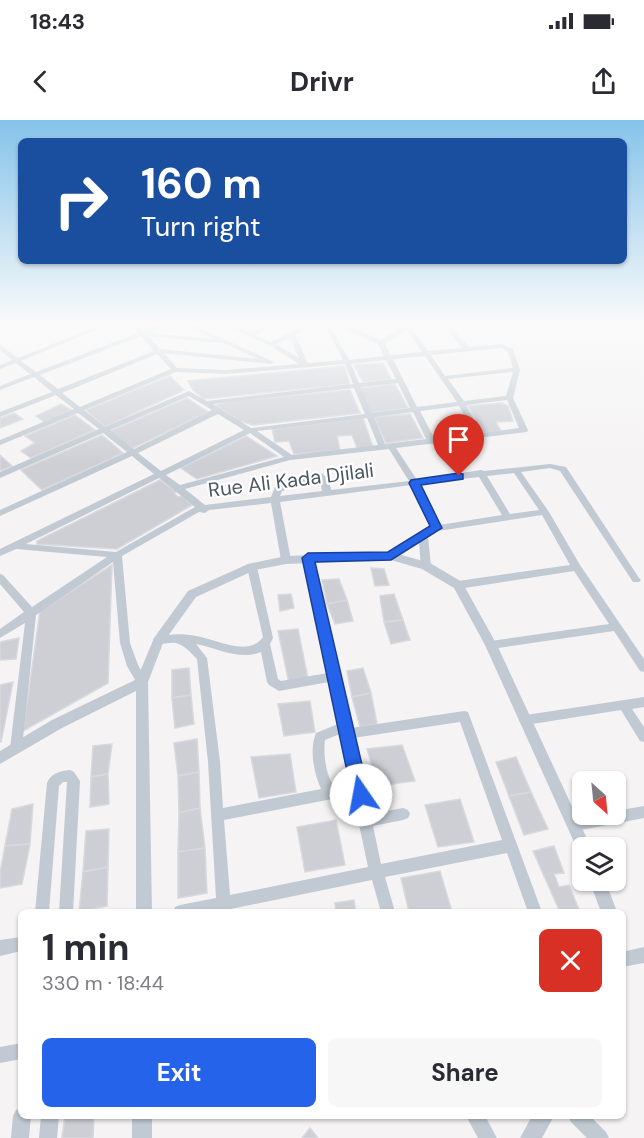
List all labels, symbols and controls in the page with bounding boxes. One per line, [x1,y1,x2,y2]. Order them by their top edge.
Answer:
text: 18:43 [30,7,85,36]
text: Drivr [290,64,354,99]
icon: back [24,65,57,98]
icon: share [587,65,620,98]
text: 160 m [141,156,262,211]
icon: right [42,162,120,240]
text: Turn right [141,209,261,244]
pin [433,414,484,476]
icon: arrive [442,423,475,456]
street label: Rue Ali Kada Djilali [207,457,375,503]
position arrow [329,763,393,827]
north arrow [572,771,626,825]
map controls [572,771,626,891]
button: layers [572,837,626,891]
text: 1 min [42,924,130,971]
button: close [539,929,602,992]
text: 330 m · 18:44 [42,970,164,996]
button: Exit [42,1038,316,1107]
button: Share [328,1038,602,1107]

